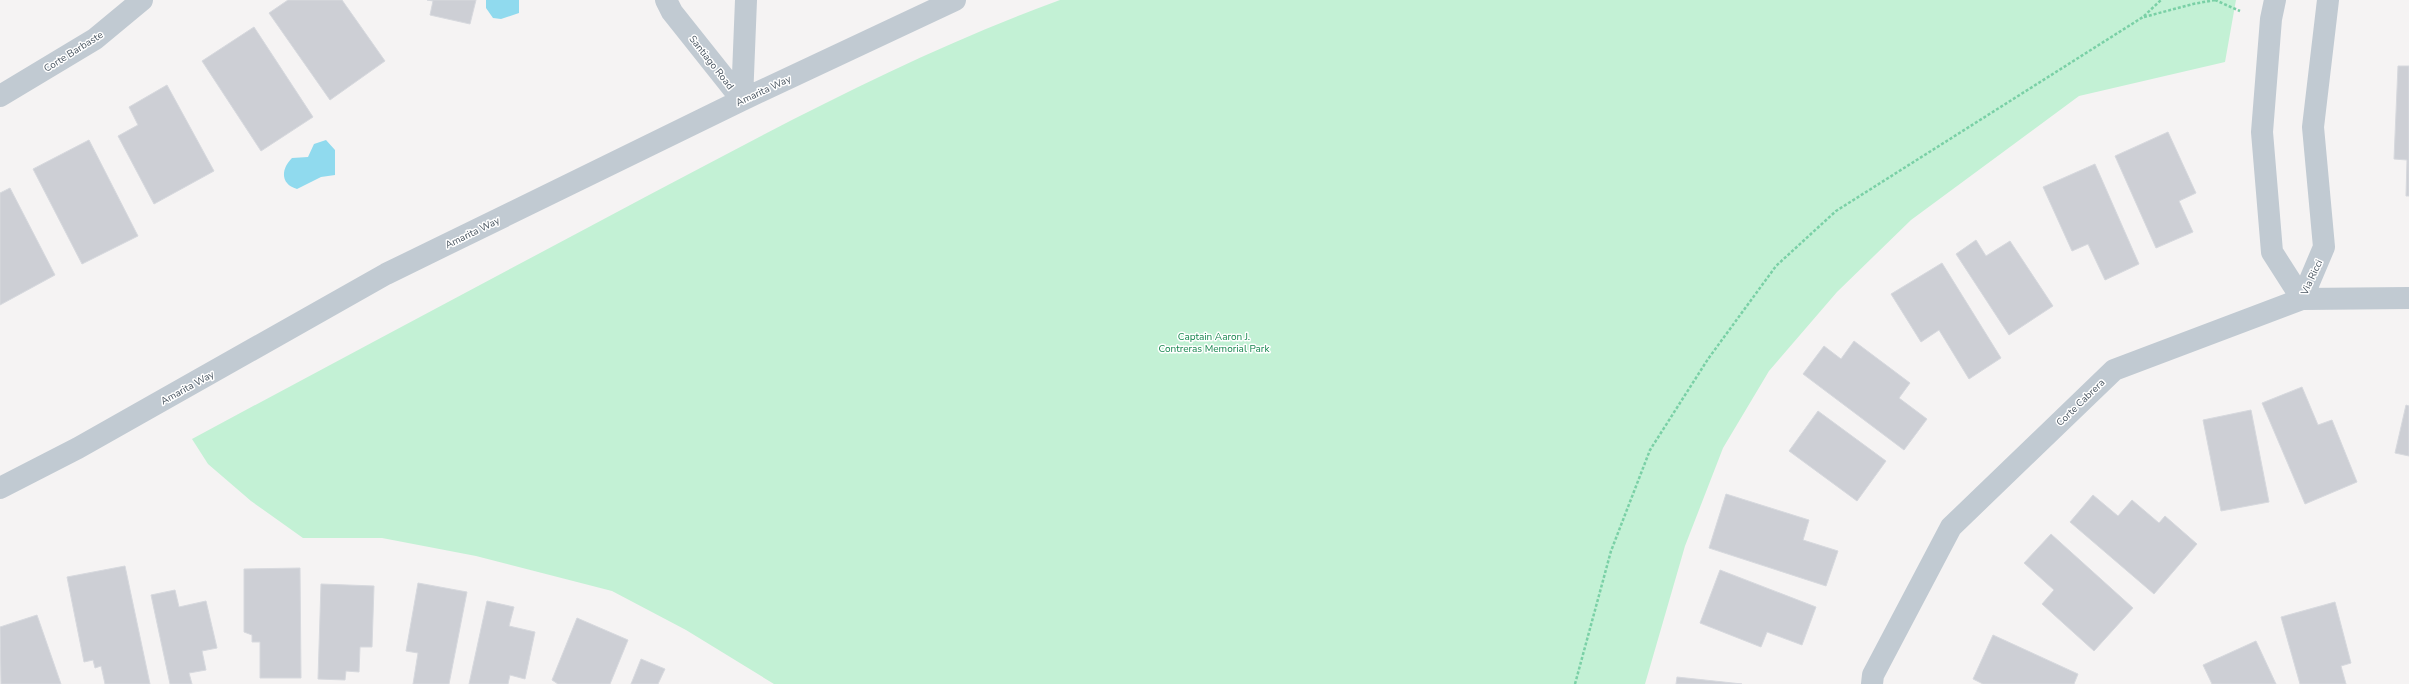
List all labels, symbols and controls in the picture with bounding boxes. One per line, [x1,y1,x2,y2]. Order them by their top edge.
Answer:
street label: Corte Barbaste [41,28,106,76]
street label: Santiago Road [686,32,737,93]
street label: Amarita Way [734,72,794,110]
street label: Amarita Way [443,213,503,252]
street label: Via Ricci [2297,257,2326,298]
park label: Captain Aaron J. Contreras Memorial Park [1159,330,1270,356]
street label: Amarita Way [158,367,218,408]
street label: Corte Cabrera [2053,376,2108,429]

